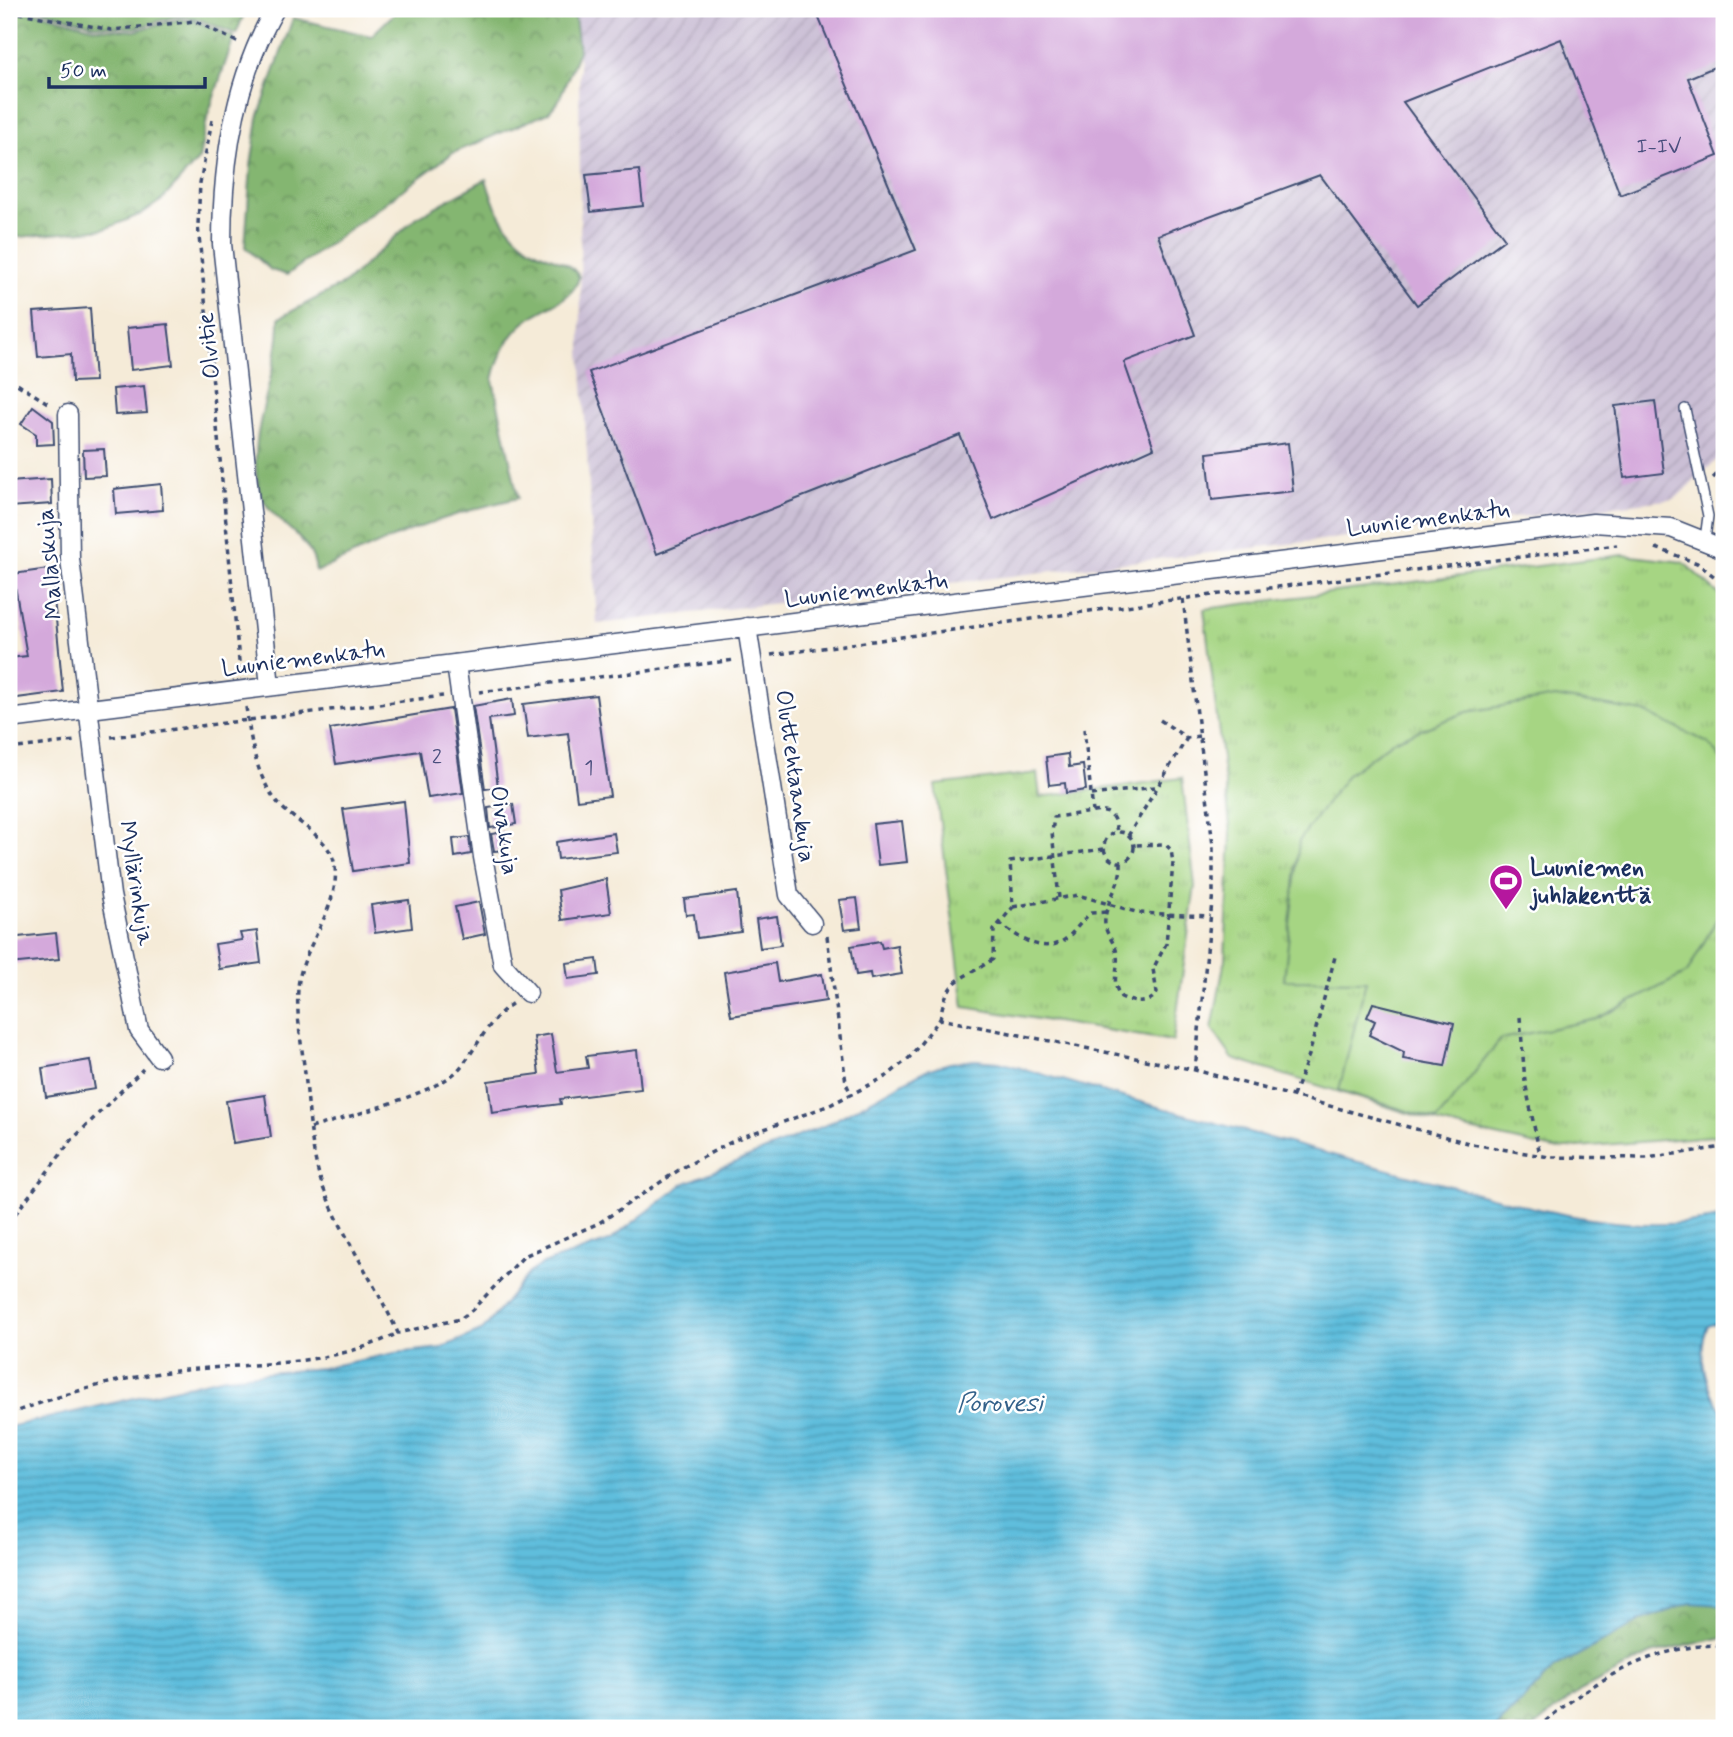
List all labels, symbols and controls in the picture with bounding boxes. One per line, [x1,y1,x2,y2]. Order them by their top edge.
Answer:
scale bar [49,46,205,90]
text: 50 m [60,57,107,85]
house number: I-IV [1636,133,1682,161]
street label: Olvitie [191,311,228,381]
street label: Luuniemenkatu [1345,494,1512,545]
street label: Mallaskuja [30,507,71,621]
street label: Luuniemenkatu [783,565,950,616]
street label: Luuniemenkatu [220,634,387,685]
street label: Oluttehtaankuja [767,688,822,864]
house number: 2 [432,743,442,771]
house number: 1 [584,754,594,782]
street label: Oivakuja [482,784,525,877]
street label: Myllärinkuja [110,819,161,948]
place label: Luuniemen juhlakenttä [1529,853,1652,912]
sports icon: Luuniemen juhlakenttä [1487,862,1525,911]
water label: Porovesi [957,1387,1045,1421]

